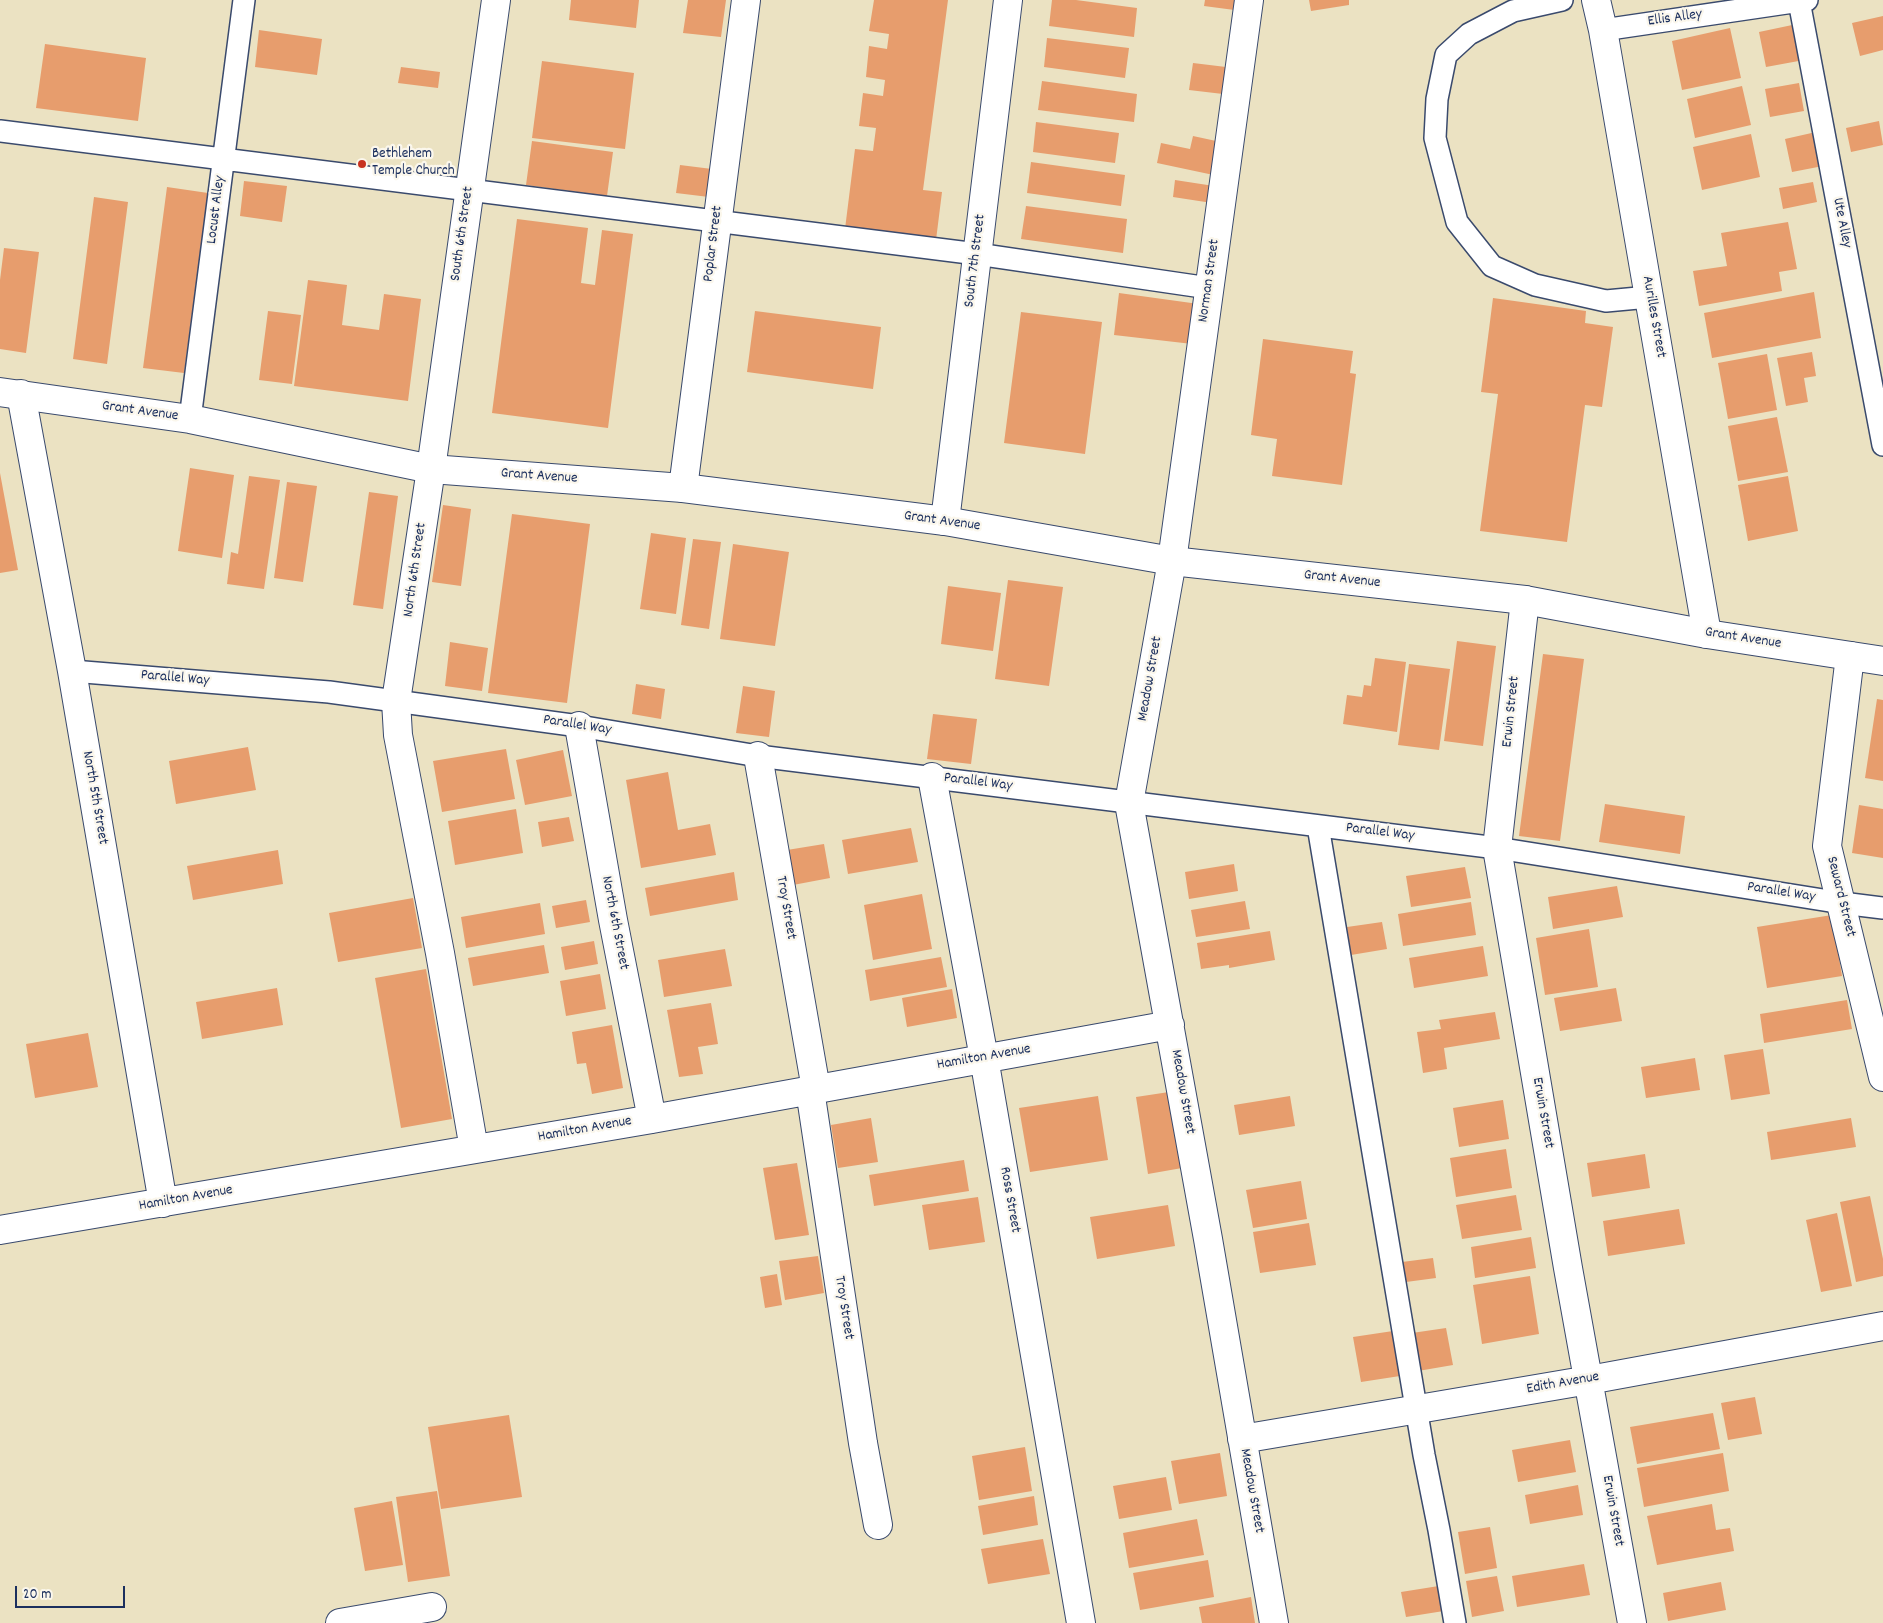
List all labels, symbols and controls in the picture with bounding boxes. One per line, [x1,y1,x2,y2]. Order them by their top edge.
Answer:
street label: Ellis Alley [1647,6,1703,32]
place label: Bethlehem Temple Church [372,146,455,181]
marker: Bethlehem Temple Church [356,158,368,170]
street label: Locust Alley [204,175,230,245]
street label: South 6th Street [447,186,479,282]
street label: Ute Alley [1827,196,1855,250]
street label: Poplar Street [700,205,728,283]
street label: South 7th Street [961,213,991,309]
street label: Norman Street [1195,238,1225,324]
street label: Aurilles Street [1637,275,1669,359]
street label: Grant Avenue [101,398,179,426]
street label: Grant Avenue [500,465,578,489]
street label: Grant Avenue [903,508,981,536]
street label: North 6th Street [400,522,432,618]
street label: Grant Avenue [1303,567,1381,593]
street label: Grant Avenue [1704,624,1782,654]
street label: Meadow Street [1135,635,1167,723]
street label: Parallel Way [140,667,210,691]
street label: Erwin Street [1499,675,1525,749]
street label: Parallel Way [542,712,612,740]
street label: North 5th Street [77,750,111,846]
street label: Parallel Way [943,770,1013,796]
street label: Parallel Way [1345,820,1415,846]
street label: Seward Street [1821,855,1859,939]
street label: North 6th Street [596,875,632,971]
street label: Troy Street [771,875,799,941]
street label: Parallel Way [1746,879,1816,907]
street label: Hamilton Avenue [936,1041,1032,1075]
street label: Meadow Street [1166,1048,1198,1136]
street label: Erwin Street [1527,1076,1557,1150]
street label: Hamilton Avenue [537,1113,633,1147]
street label: Ross Street [994,1166,1024,1234]
street label: Hamilton Avenue [138,1182,234,1216]
street label: Troy Street [829,1275,857,1341]
street label: Edith Avenue [1525,1369,1601,1399]
street label: Meadow Street [1235,1447,1267,1535]
street label: Erwin Street [1597,1474,1627,1548]
scale bar [18,1576,128,1608]
text: 20 m [23,1584,51,1606]

